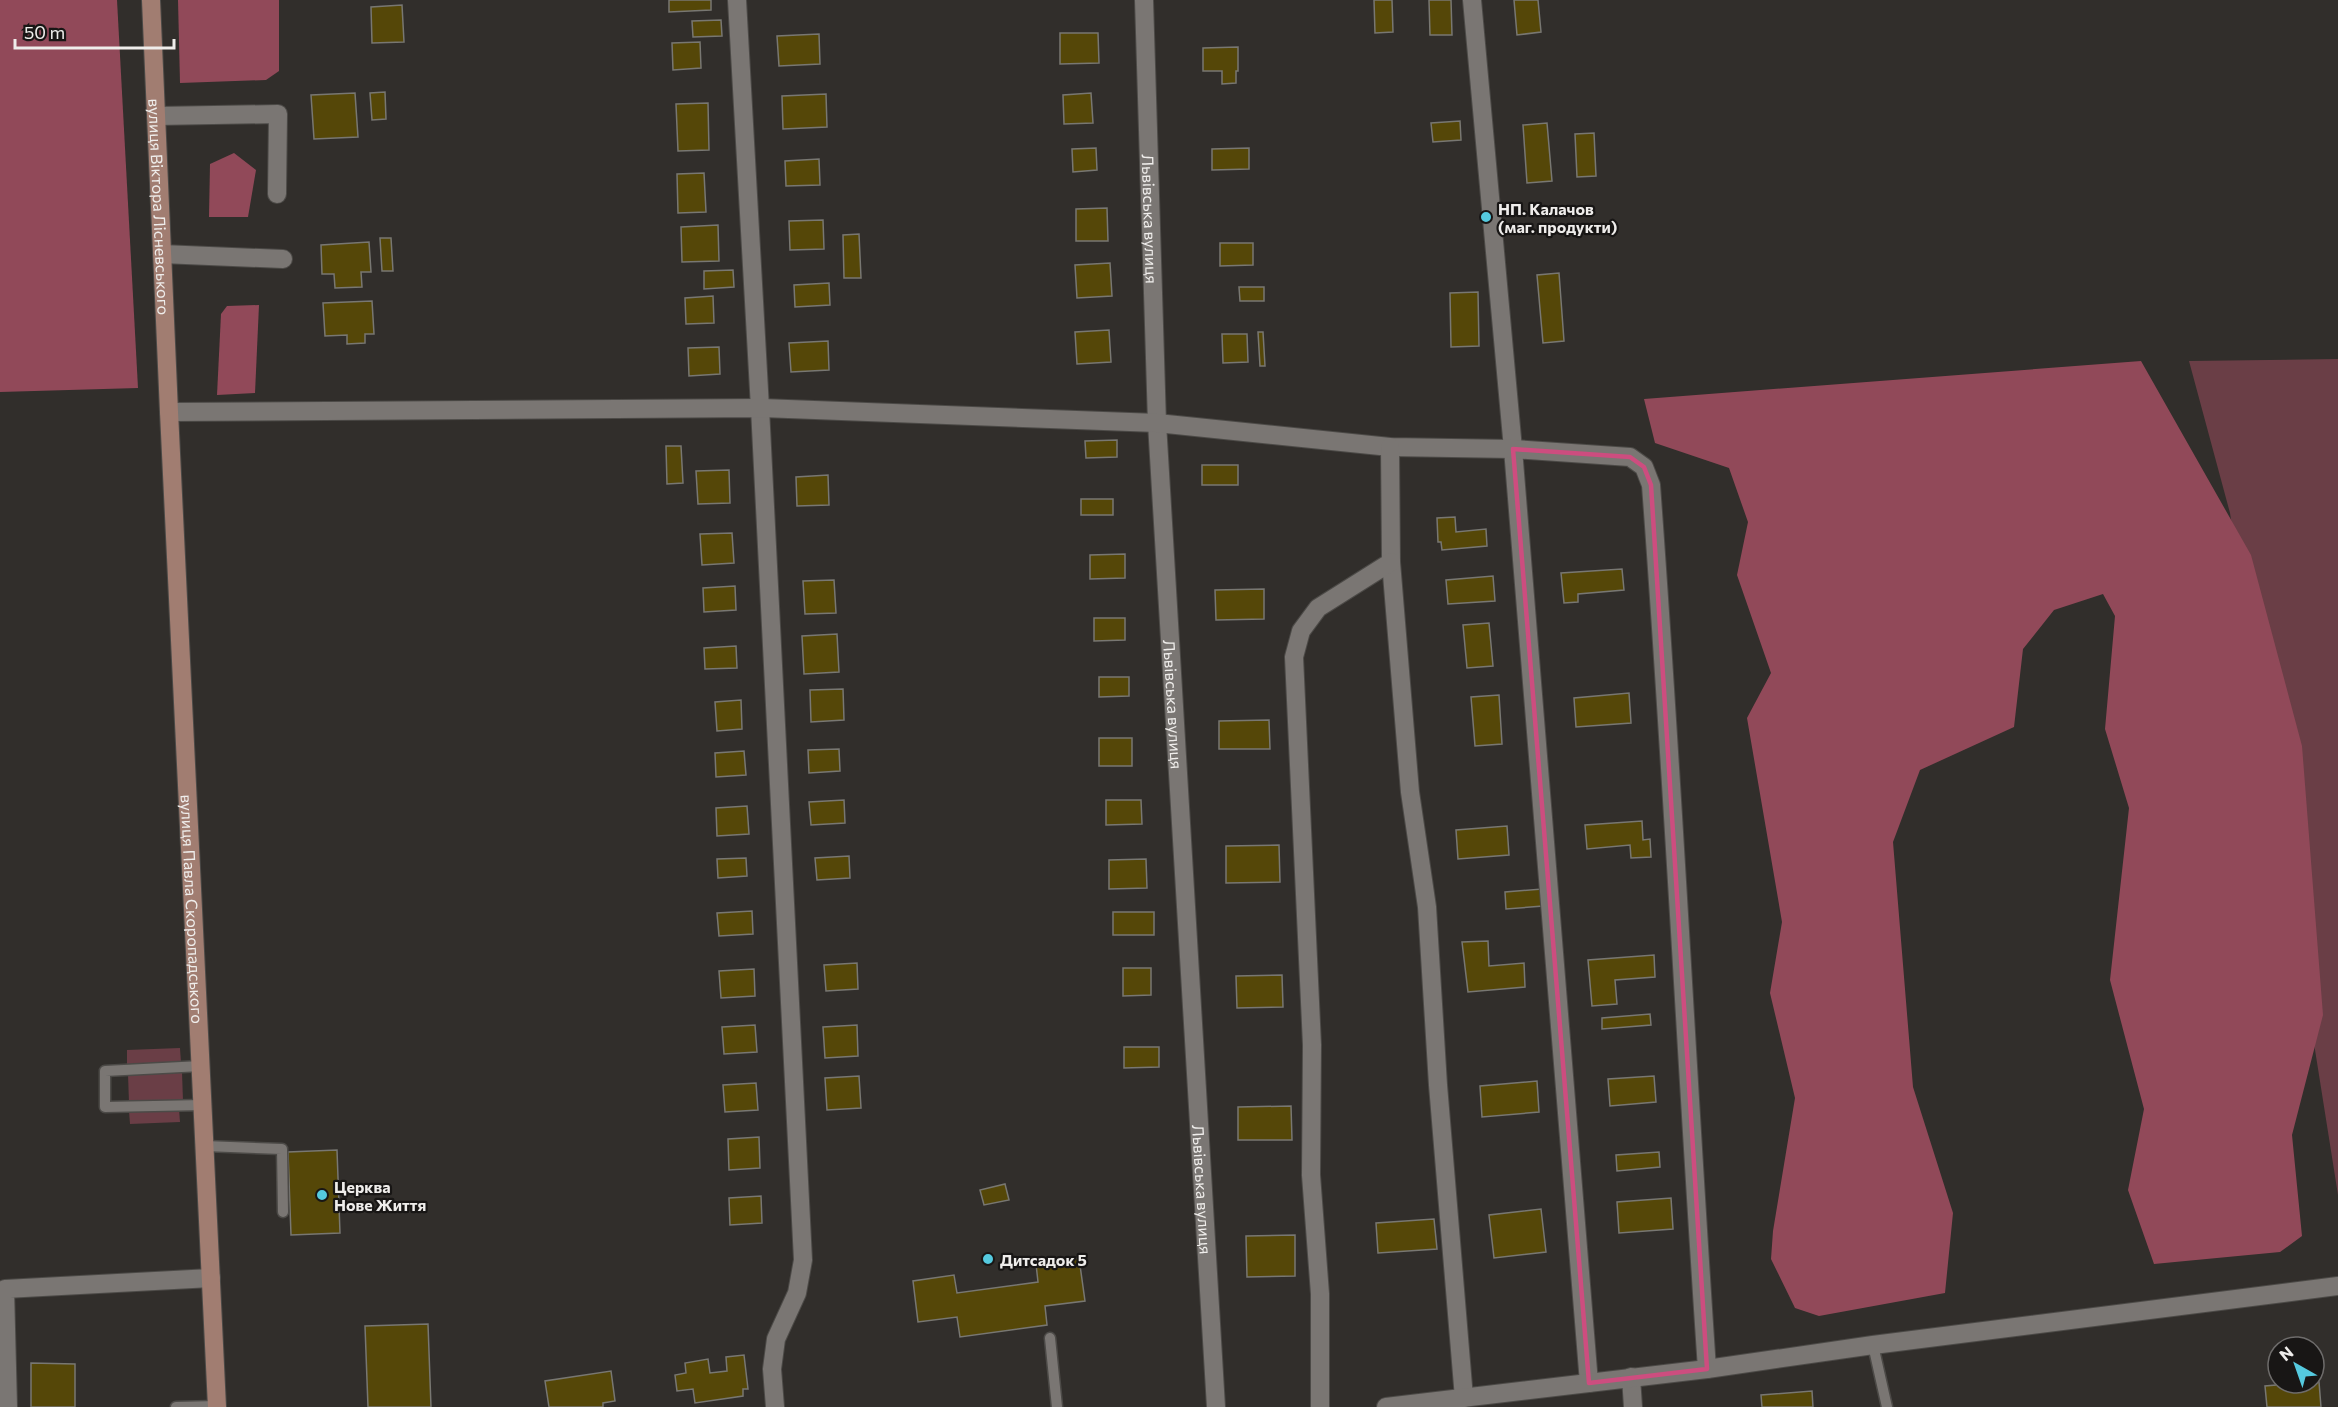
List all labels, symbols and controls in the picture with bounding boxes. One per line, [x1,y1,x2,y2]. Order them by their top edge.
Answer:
scale bar [15,12,174,50]
text: 50 m [24,21,65,43]
street label: вулиця Віктора Лісневського [146,98,174,315]
street label: Львівська вулиця [1139,154,1162,284]
place label: НП. Калачов (маг. продукти) [1498,199,1617,236]
marker: НП. Калачов (маг. продукти) [1479,210,1493,224]
street label: Львівська вулиця [1160,639,1187,770]
street label: вулиця Павла Скоропадського [178,794,208,1024]
street label: Львівська вулиця [1190,1124,1216,1255]
place label: Церква Нове Життя [334,1177,426,1214]
marker: Церква Нове Життя [315,1188,329,1202]
place label: Дитсадок 5 [1000,1250,1087,1269]
marker: Дитсадок 5 [981,1252,995,1266]
north arrow [2266,1335,2326,1395]
text: N [2275,1342,2297,1364]

